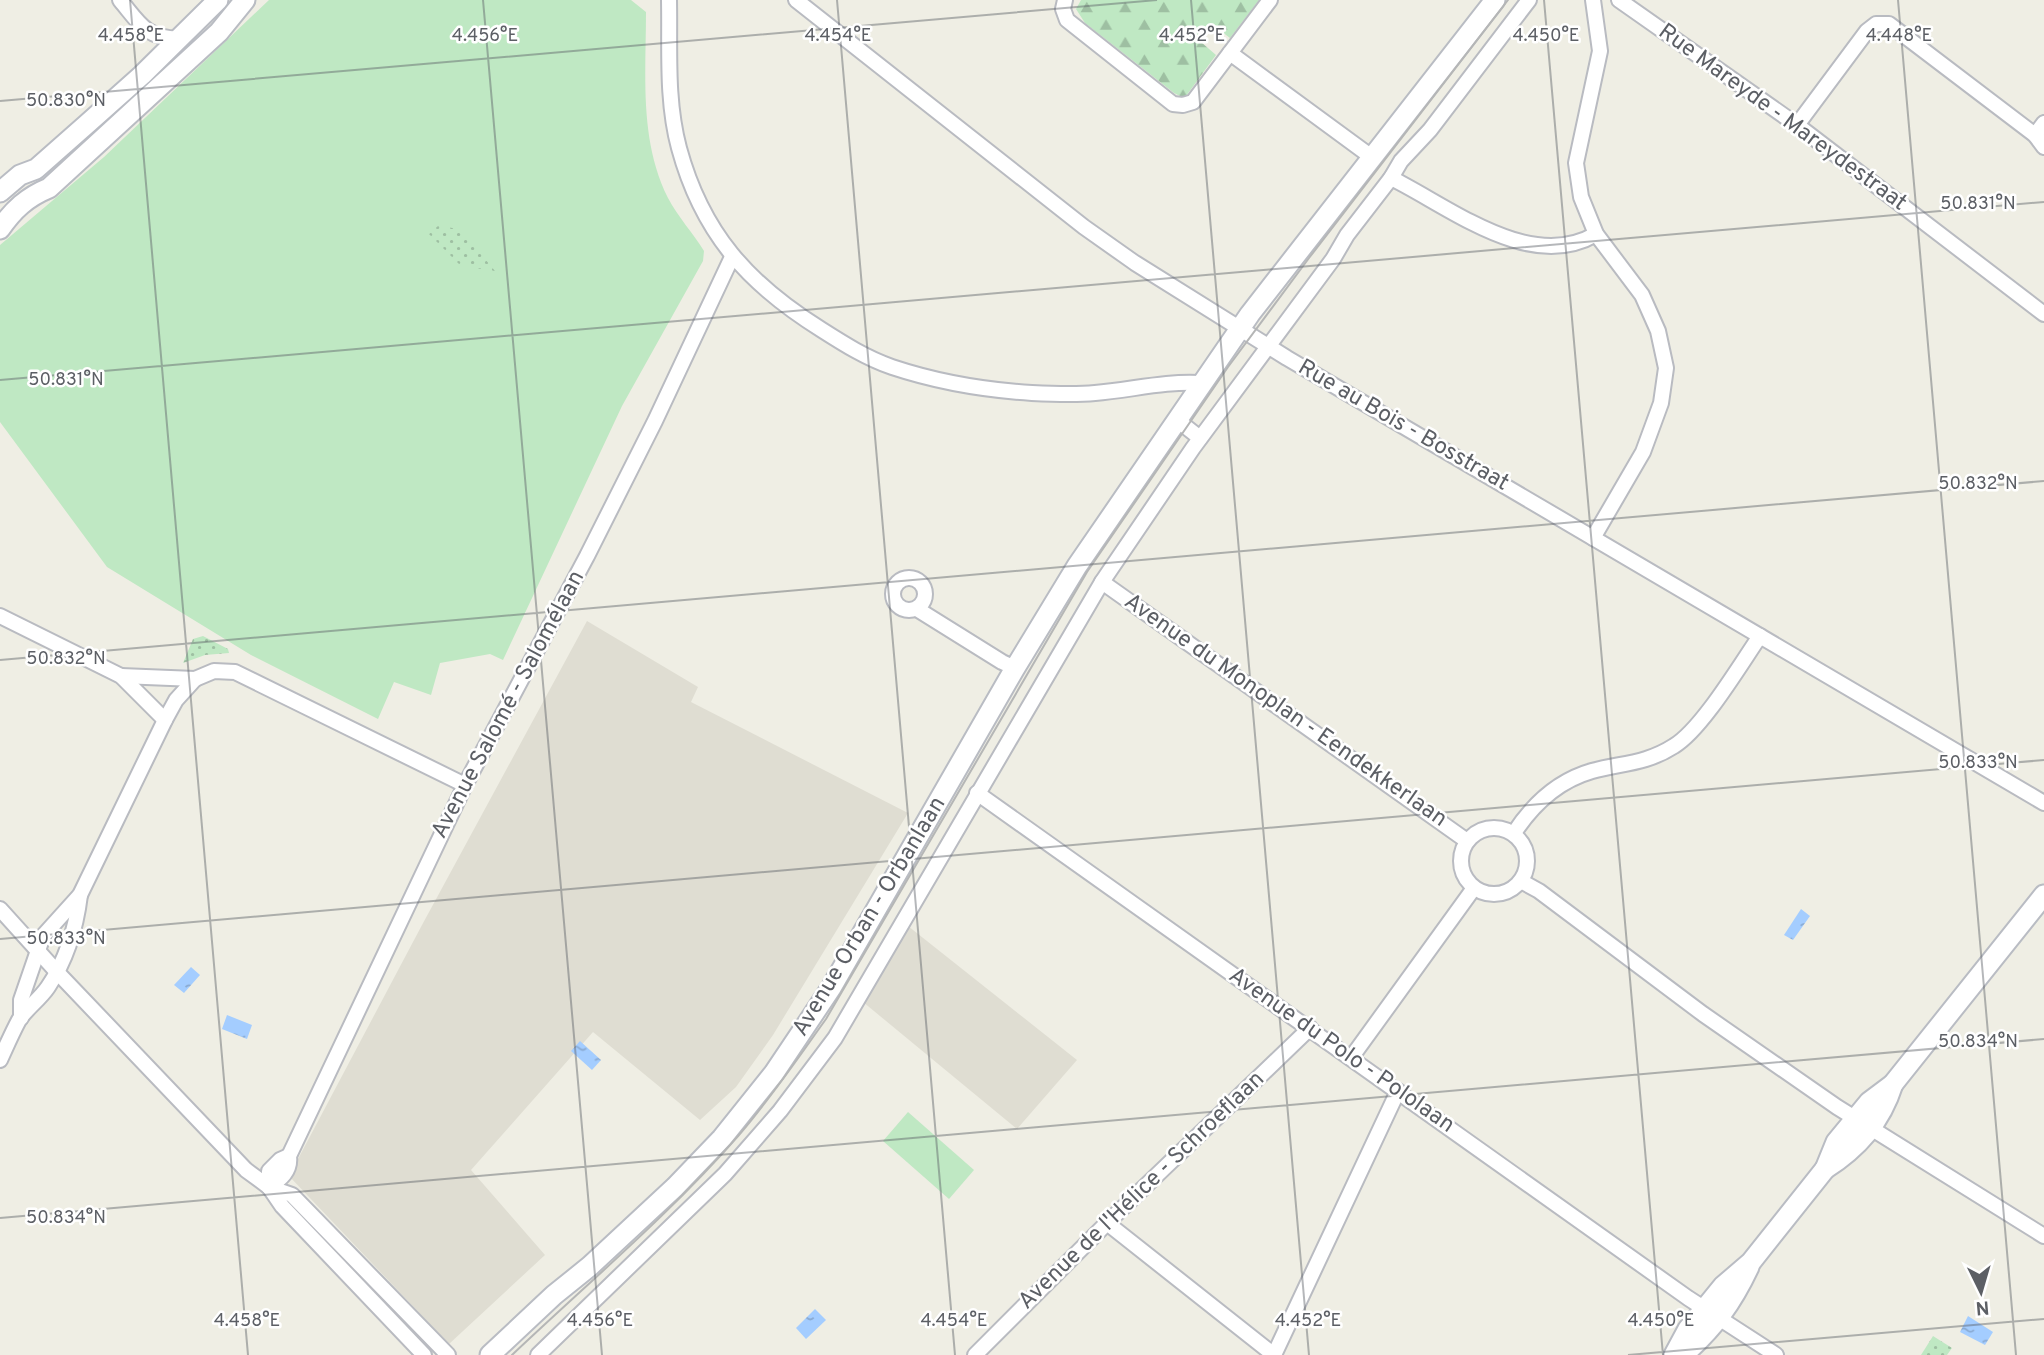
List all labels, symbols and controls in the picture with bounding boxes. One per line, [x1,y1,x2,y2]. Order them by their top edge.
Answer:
street label: Rue Mareyde - Mareydestraat [1652,18,1912,218]
text: 4.458°E [98,25,164,48]
text: 4.456°E [452,25,518,48]
text: 4.454°E [804,25,872,48]
text: 4.452°E [1159,25,1225,48]
text: 4.450°E [1512,25,1580,48]
text: 4.448°E [1866,25,1932,48]
text: 50.830°N [26,90,106,113]
text: 50.831°N [1940,193,2016,216]
street label: Rue au Bois - Bosstraat [1292,354,1514,498]
text: 50.831°N [28,369,104,392]
text: 50.832°N [1938,473,2018,496]
street label: Avenue Salomé - Salomélaan [426,566,592,844]
street label: Avenue du Monoplan - Eendekkerlaan [1118,588,1452,834]
text: 50.832°N [26,648,106,671]
text: 50.833°N [1938,752,2018,775]
street label: Avenue Orban - Orbanlaan [787,792,953,1042]
text: 50.833°N [26,928,106,951]
street label: Avenue du Polo - Pololaan [1222,962,1460,1140]
text: 50.834°N [1938,1031,2018,1054]
street label: Avenue de l'Hélice - Schroeflaan [1013,1066,1271,1316]
text: 50.834°N [26,1207,106,1230]
north arrow [1946,1257,2016,1327]
text: N [1974,1294,1990,1319]
text: 4.458°E [214,1310,280,1333]
text: 4.456°E [567,1310,633,1333]
text: 4.454°E [920,1310,988,1333]
text: 4.452°E [1275,1310,1341,1333]
text: 4.450°E [1627,1310,1695,1333]

